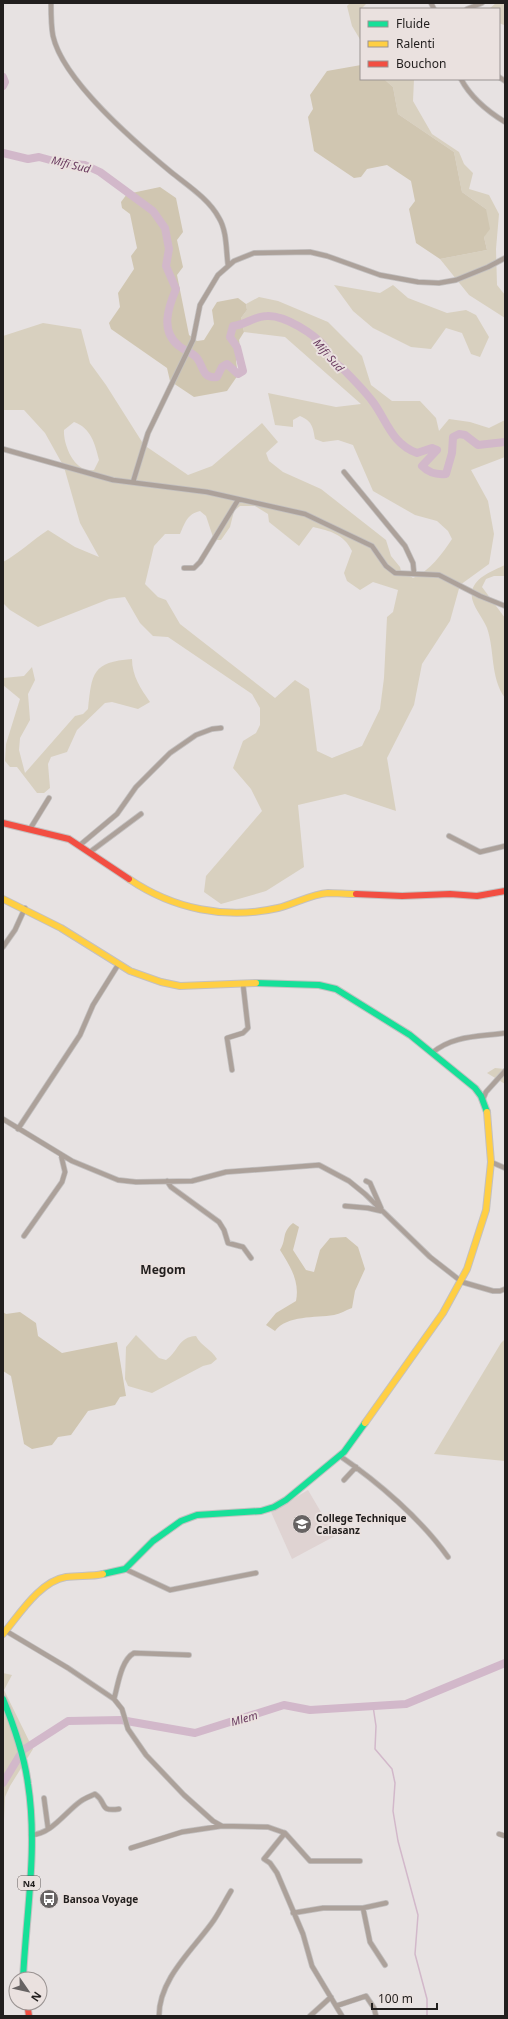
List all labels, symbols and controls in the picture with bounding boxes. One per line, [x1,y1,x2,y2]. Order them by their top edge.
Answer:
legend [360,8,500,80]
text: Fluide [396,15,430,32]
text: Ralenti [396,35,435,52]
text: Bouchon [396,55,446,72]
water label: Mifi Sud [50,152,93,176]
water label: Mifi Sud [310,335,348,375]
district label: Megom [140,1261,186,1278]
place label: College Technique Calasanz [316,1511,406,1537]
school or university icon: College Technique Calasanz [291,1513,313,1535]
water label: Mlem [229,1707,260,1729]
road number: N4 [18,1876,40,1890]
bus stop icon: Bansoa Voyage [38,1888,60,1910]
place label: Bansoa Voyage [63,1892,138,1906]
north arrow [8,1971,48,2011]
scale bar [372,1985,437,2011]
text: N [28,1989,45,2005]
text: 100 m [378,1990,413,2007]

